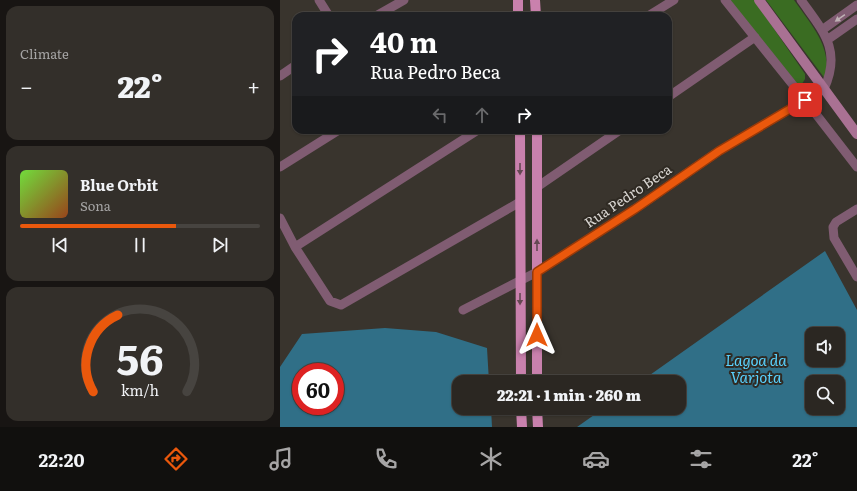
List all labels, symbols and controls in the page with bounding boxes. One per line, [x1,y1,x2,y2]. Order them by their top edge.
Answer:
one-way arrow [834,14,845,22]
text: 40 m [370,20,438,62]
icon: right [304,28,356,80]
text: Climate [20,44,69,63]
text: Rua Pedro Beca [370,58,500,85]
text: 22° [117,63,163,107]
text: − [20,69,33,102]
text: + [247,69,260,102]
pin [788,83,822,117]
icon: arrive [794,89,816,111]
icon: left [429,104,451,126]
icon: ahead [471,104,493,126]
icon: right [513,104,535,126]
street label: Rua Pedro Beca [580,158,675,232]
one-way arrow [517,163,523,176]
text: Blue Orbit [80,173,158,196]
text: Sona [80,196,111,215]
icon: previous [49,234,71,256]
icon: pause [129,234,151,256]
icon: next [209,234,231,256]
one-way arrow [534,238,540,251]
one-way arrow [517,293,523,306]
position arrow [516,314,558,356]
text: 56 [117,326,163,388]
map controls [805,327,845,415]
button: sound [805,327,845,367]
water label: Lagoa da Varjota [725,348,787,388]
speed limit sign: 60 [292,363,344,415]
button: search [805,375,845,415]
text: km/h [121,378,160,399]
text: 22:21 · 1 min · 260 m [497,383,641,406]
icon: directions [162,445,190,473]
icon: music [267,445,295,473]
icon: phone [372,445,400,473]
icon: climate [477,445,505,473]
icon: car [582,445,610,473]
icon: filters [687,445,715,473]
text: 22:20 [39,446,84,473]
text: 22° [792,446,818,473]

